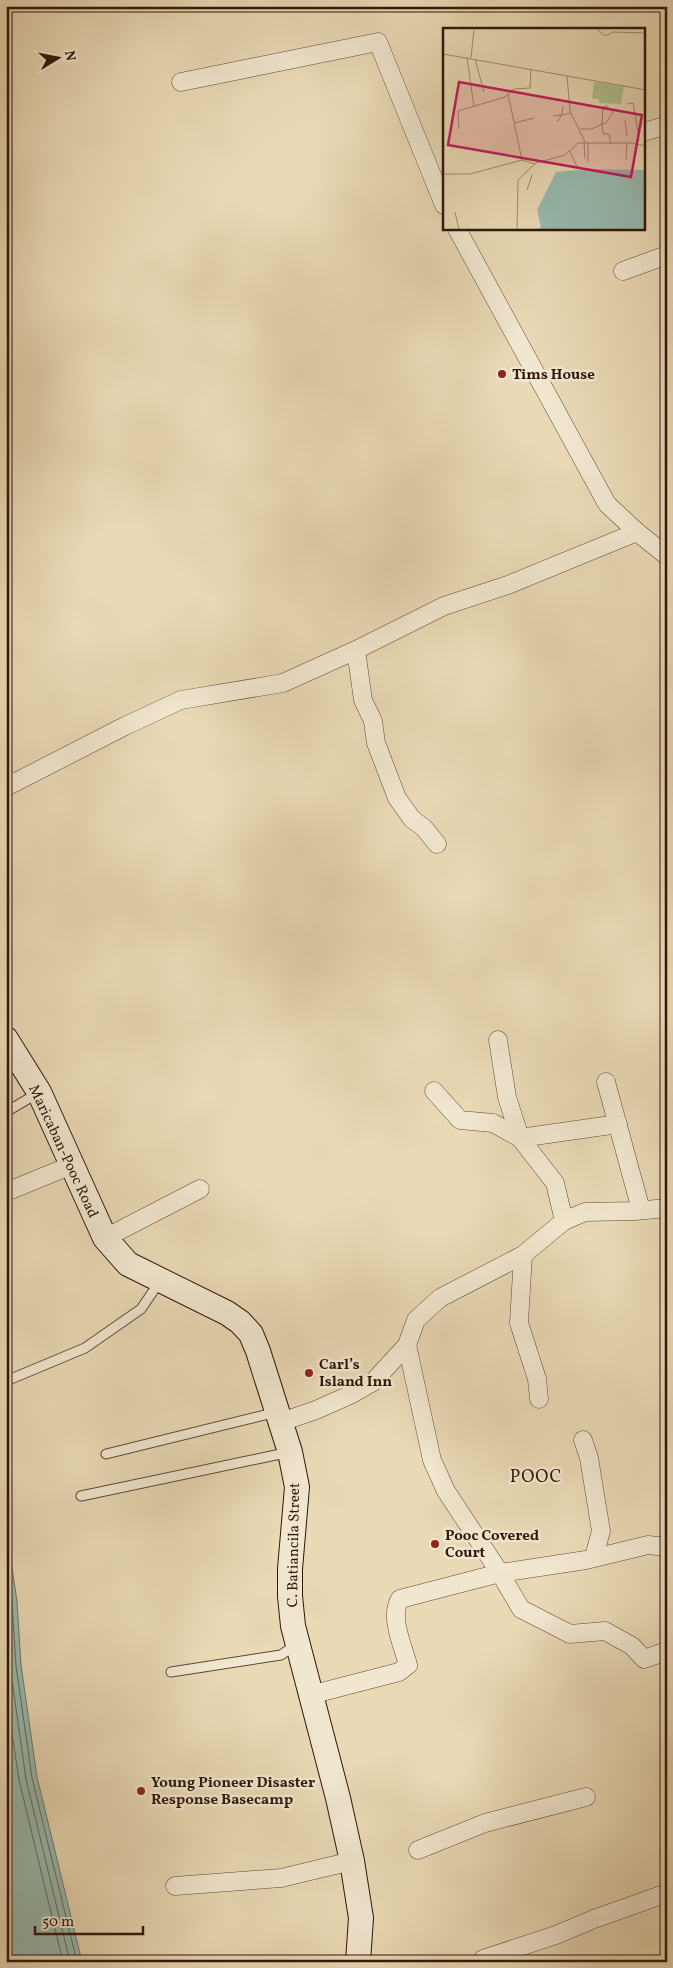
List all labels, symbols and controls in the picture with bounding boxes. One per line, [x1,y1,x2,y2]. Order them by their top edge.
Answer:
inset map [443,28,646,230]
north arrow [32,32,82,82]
text: N [59,49,80,63]
place label: Tims House [512,365,595,386]
marker: Tims House [496,368,508,380]
street label: Maricaban-Pooc Road [23,1082,103,1222]
place label: Carl’s Island Inn [319,1355,392,1393]
marker: Carl’s Island Inn [303,1367,315,1379]
district label: POOC [510,1465,562,1490]
street label: C. Batiancila Street [283,1483,306,1608]
place label: Pooc Covered Court [445,1526,539,1564]
marker: Pooc Covered Court [429,1538,441,1550]
place label: Young Pioneer Disaster Response Basecamp [151,1773,315,1811]
marker: Young Pioneer Disaster Response Basecamp [135,1785,147,1797]
scale bar [35,1903,142,1935]
text: 50 m [42,1912,74,1933]

